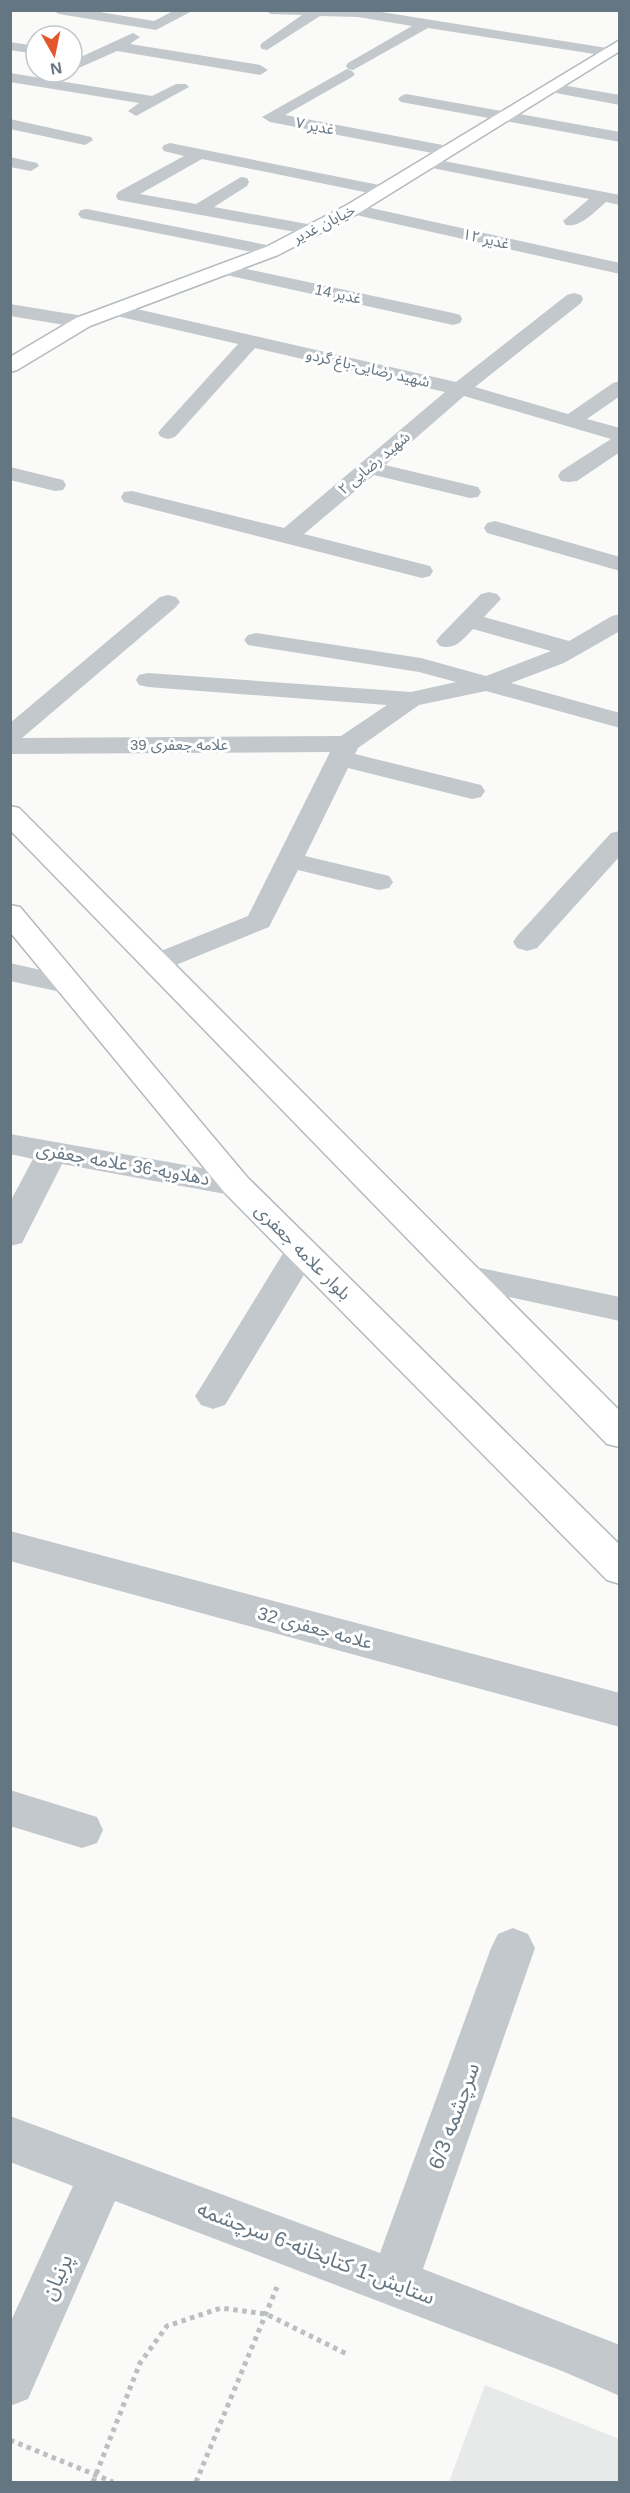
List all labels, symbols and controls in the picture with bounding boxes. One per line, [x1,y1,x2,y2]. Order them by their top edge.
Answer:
north arrow [24,24,84,84]
text: N [49,59,63,78]
street label: غدیر ۷ [294,113,336,139]
street label: خیابان غدیر [289,201,358,248]
street label: غدیر ۱۲ [461,225,512,253]
street label: غدیر 14 [313,280,363,308]
street label: شهید رضایی-باغ گردو [304,345,432,394]
street label: شهید رضایی ۲ [334,428,414,498]
street label: علامه جعفری 39 [130,736,229,754]
street label: دهلاویه-36 علامه جعفری [35,1139,211,1190]
street label: بلوار علامه جعفری [250,1200,355,1305]
street label: علامه جعفری 32 [255,1603,374,1654]
street label: سرچشمه 6/3 [424,2059,485,2173]
street label: ستایش-1 کتابخانه-6 سرچشمه [193,2197,438,2310]
street label: پرنیان [36,2250,79,2304]

